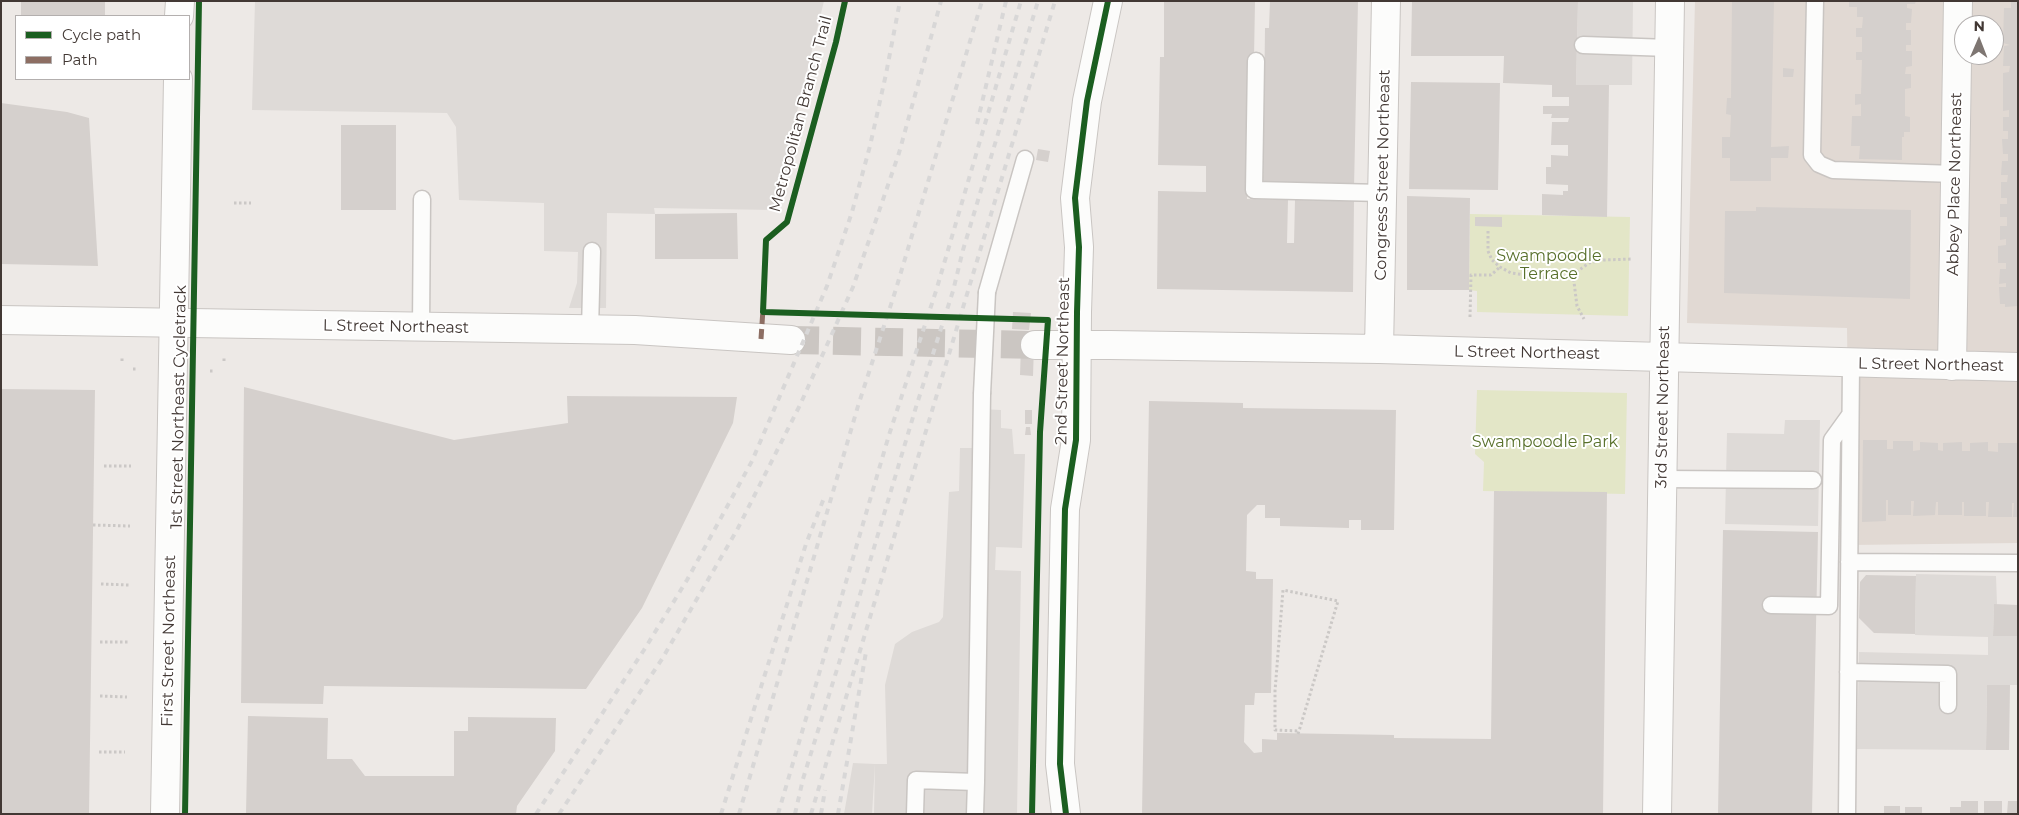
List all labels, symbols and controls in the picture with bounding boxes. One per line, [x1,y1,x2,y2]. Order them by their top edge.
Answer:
street label: Metropolitan Branch Trail [766,14,836,214]
legend [15,15,190,80]
north arrow [1954,15,2004,65]
text: N [1973,17,1985,35]
text: Cycle path [62,25,141,44]
text: Path [62,50,98,69]
street label: Congress Street Northeast [1372,69,1394,281]
street label: Abbey Place Northeast [1944,92,1966,276]
park label: Swampoodle Terrace [1496,246,1602,284]
street label: 2nd Street Northeast [1052,277,1074,445]
street label: 1st Street Northeast Cycletrack [167,285,191,529]
street label: L Street Northeast [323,316,469,338]
street label: 3rd Street Northeast [1652,325,1674,489]
street label: L Street Northeast [1454,342,1600,364]
street label: L Street Northeast [1858,354,2004,376]
park label: Swampoodle Park [1472,432,1618,452]
street label: First Street Northeast [158,555,180,727]

